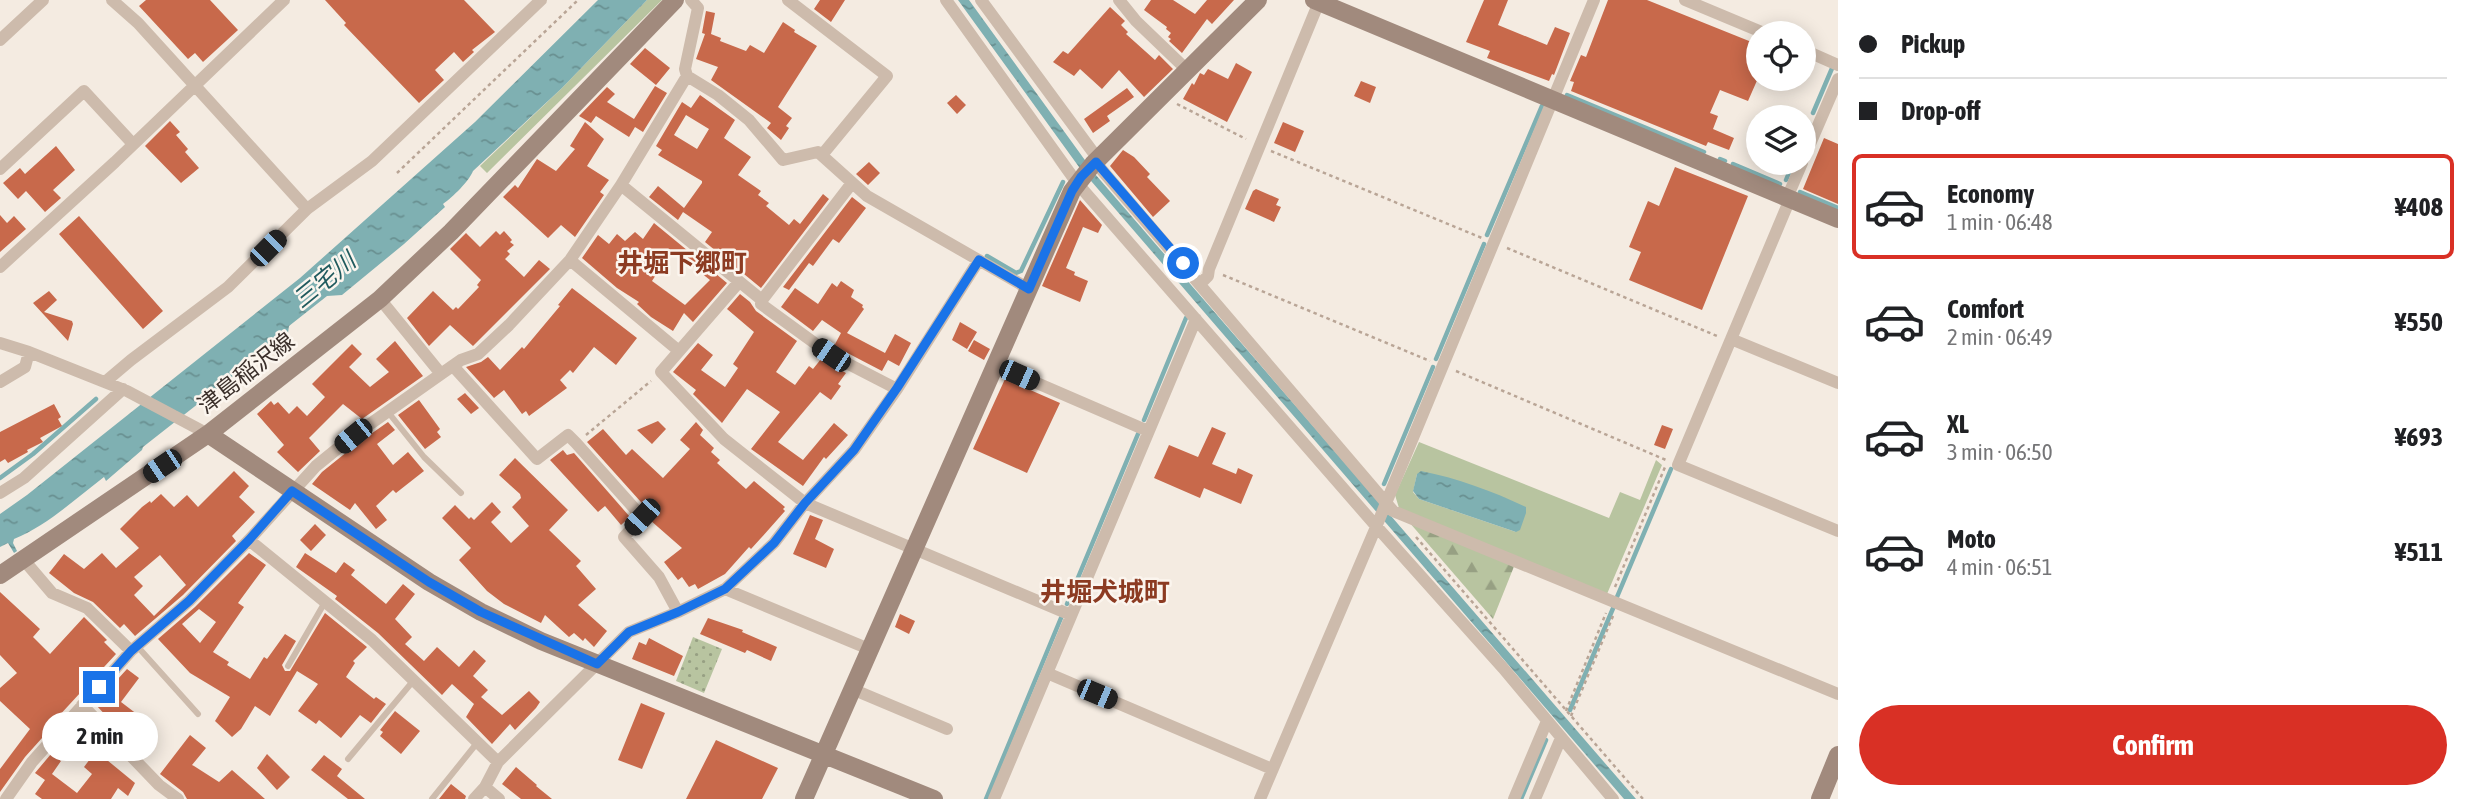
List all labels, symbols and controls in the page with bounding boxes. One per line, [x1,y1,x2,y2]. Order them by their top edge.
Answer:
map controls [1746,21,1816,175]
button: locate [1746,21,1816,91]
text: Pickup [1901,29,1965,59]
text: Drop-off [1901,96,1981,126]
button: layers [1746,105,1816,175]
icon: car [1863,175,1926,238]
text: Economy [1947,179,2034,209]
text: ¥408 [2395,192,2443,222]
text: 1 min · 06:48 [1947,209,2053,235]
car [246,226,291,270]
water label: 三宅川 [288,245,363,313]
route start [1167,247,1199,279]
district label: 井堀下郷町 [617,248,747,278]
icon: car [1863,290,1926,353]
text: Comfort [1947,294,2024,324]
text: ¥550 [2395,307,2443,337]
text: 2 min · 06:49 [1947,324,2053,350]
street label: 津島稲沢線 [193,327,299,419]
car [808,335,855,375]
car [996,357,1043,393]
icon: car [1863,405,1926,468]
text: XL [1947,409,1969,439]
car [331,415,376,457]
text: ¥693 [2395,422,2443,452]
text: 3 min · 06:50 [1947,439,2053,465]
car [139,446,186,486]
car [620,494,665,540]
icon: car [1863,520,1926,583]
text: Moto [1947,524,1996,554]
text: ¥511 [2395,537,2443,567]
text: 4 min · 06:51 [1947,554,2053,580]
district label: 井堀犬城町 [1040,577,1170,607]
route end [83,671,115,703]
car [1074,676,1121,712]
button: Confirm [1859,705,2447,785]
callout: 2 min [41,712,157,760]
text: 2 min [77,723,123,749]

